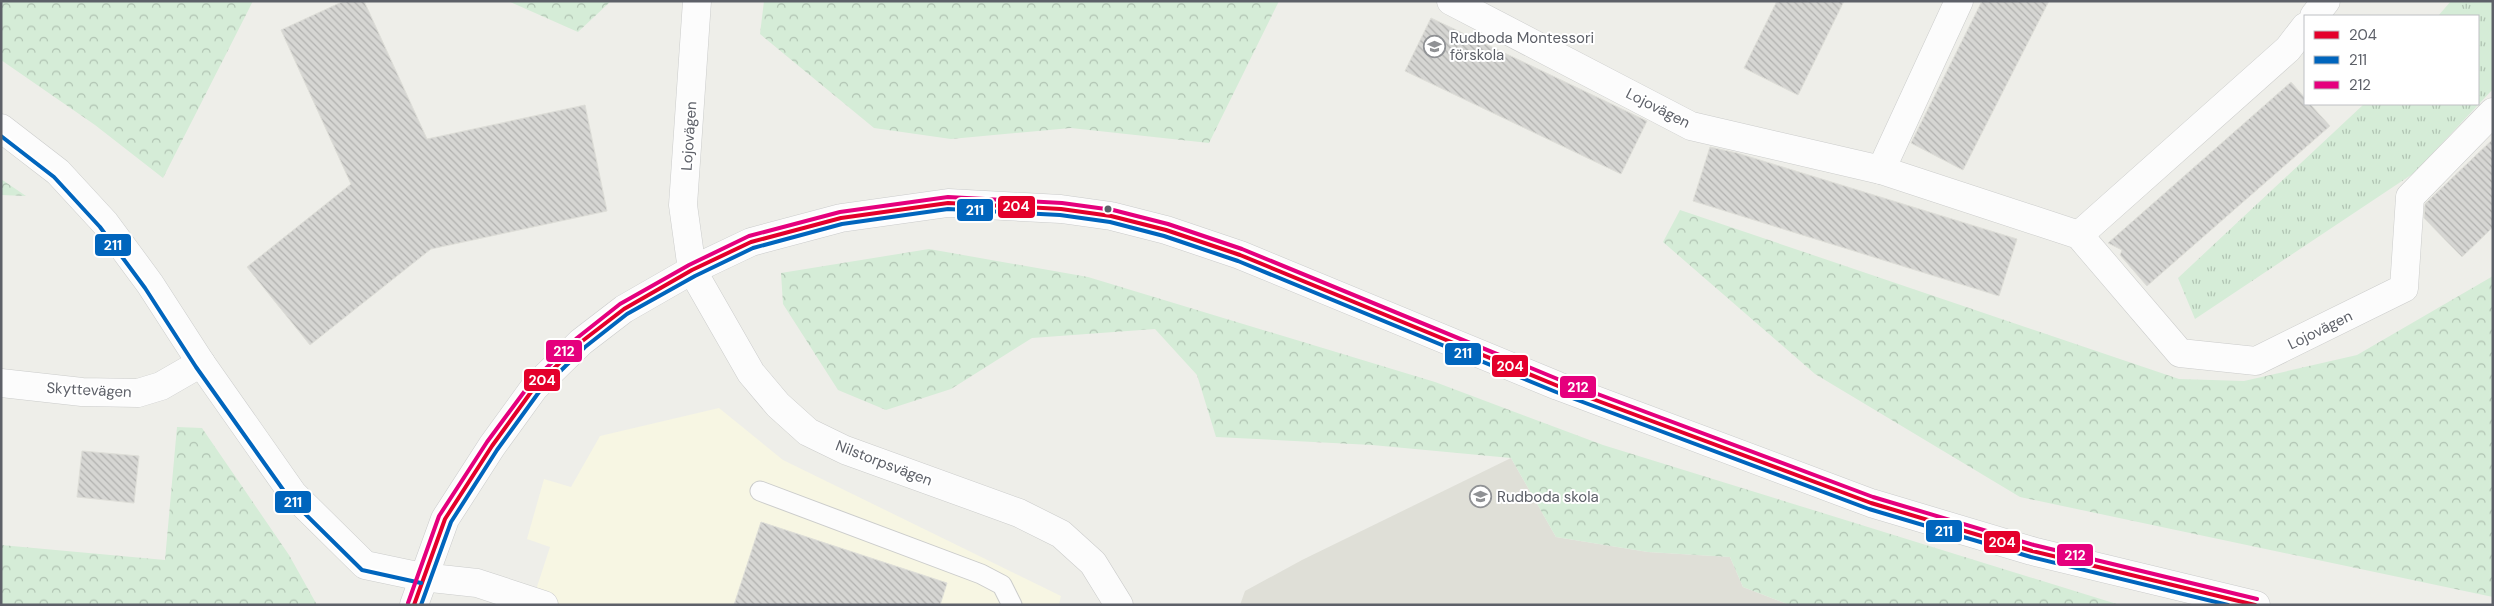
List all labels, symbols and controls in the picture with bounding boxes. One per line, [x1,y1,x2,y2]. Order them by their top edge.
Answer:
legend [2304,15,2479,105]
text: 204 [2349,25,2377,45]
place label: Rudboda Montessori förskola [1450,28,1594,65]
school or university icon: Rudboda Montessori förskola [1422,35,1446,59]
text: 211 [2349,50,2367,70]
text: 212 [2349,75,2371,95]
street label: Lojovägen [1622,83,1694,133]
street label: Lojovägen [677,101,701,171]
line badge: 204 [997,195,1036,219]
text: 204 [1003,197,1029,215]
line badge: 211 [956,198,994,222]
text: 211 [966,201,984,219]
unlabelled marker [1103,204,1113,214]
line badge: 211 [94,233,132,257]
text: 211 [104,236,122,254]
street label: Lojovägen [2284,306,2356,354]
line badge: 212 [545,339,583,363]
text: 212 [553,342,575,360]
line badge: 211 [1444,342,1482,366]
text: 211 [1454,344,1472,362]
line badge: 204 [1491,354,1529,378]
text: 204 [1497,357,1523,375]
line badge: 204 [523,368,561,392]
text: 204 [529,371,555,389]
line badge: 212 [1559,375,1597,399]
street label: Skyttevägen [46,378,132,402]
text: 212 [1567,378,1589,396]
street label: Nilstorpsvägen [833,435,935,491]
school or university icon: Rudboda skola [1469,485,1493,509]
place label: Rudboda skola [1497,487,1599,507]
line badge: 211 [274,490,312,514]
text: 211 [284,493,302,511]
line badge: 211 [1925,519,1963,543]
text: 211 [1935,522,1953,540]
line badge: 204 [1983,530,2021,554]
text: 204 [1989,533,2015,551]
line badge: 212 [2056,543,2094,567]
text: 212 [2064,546,2086,564]

